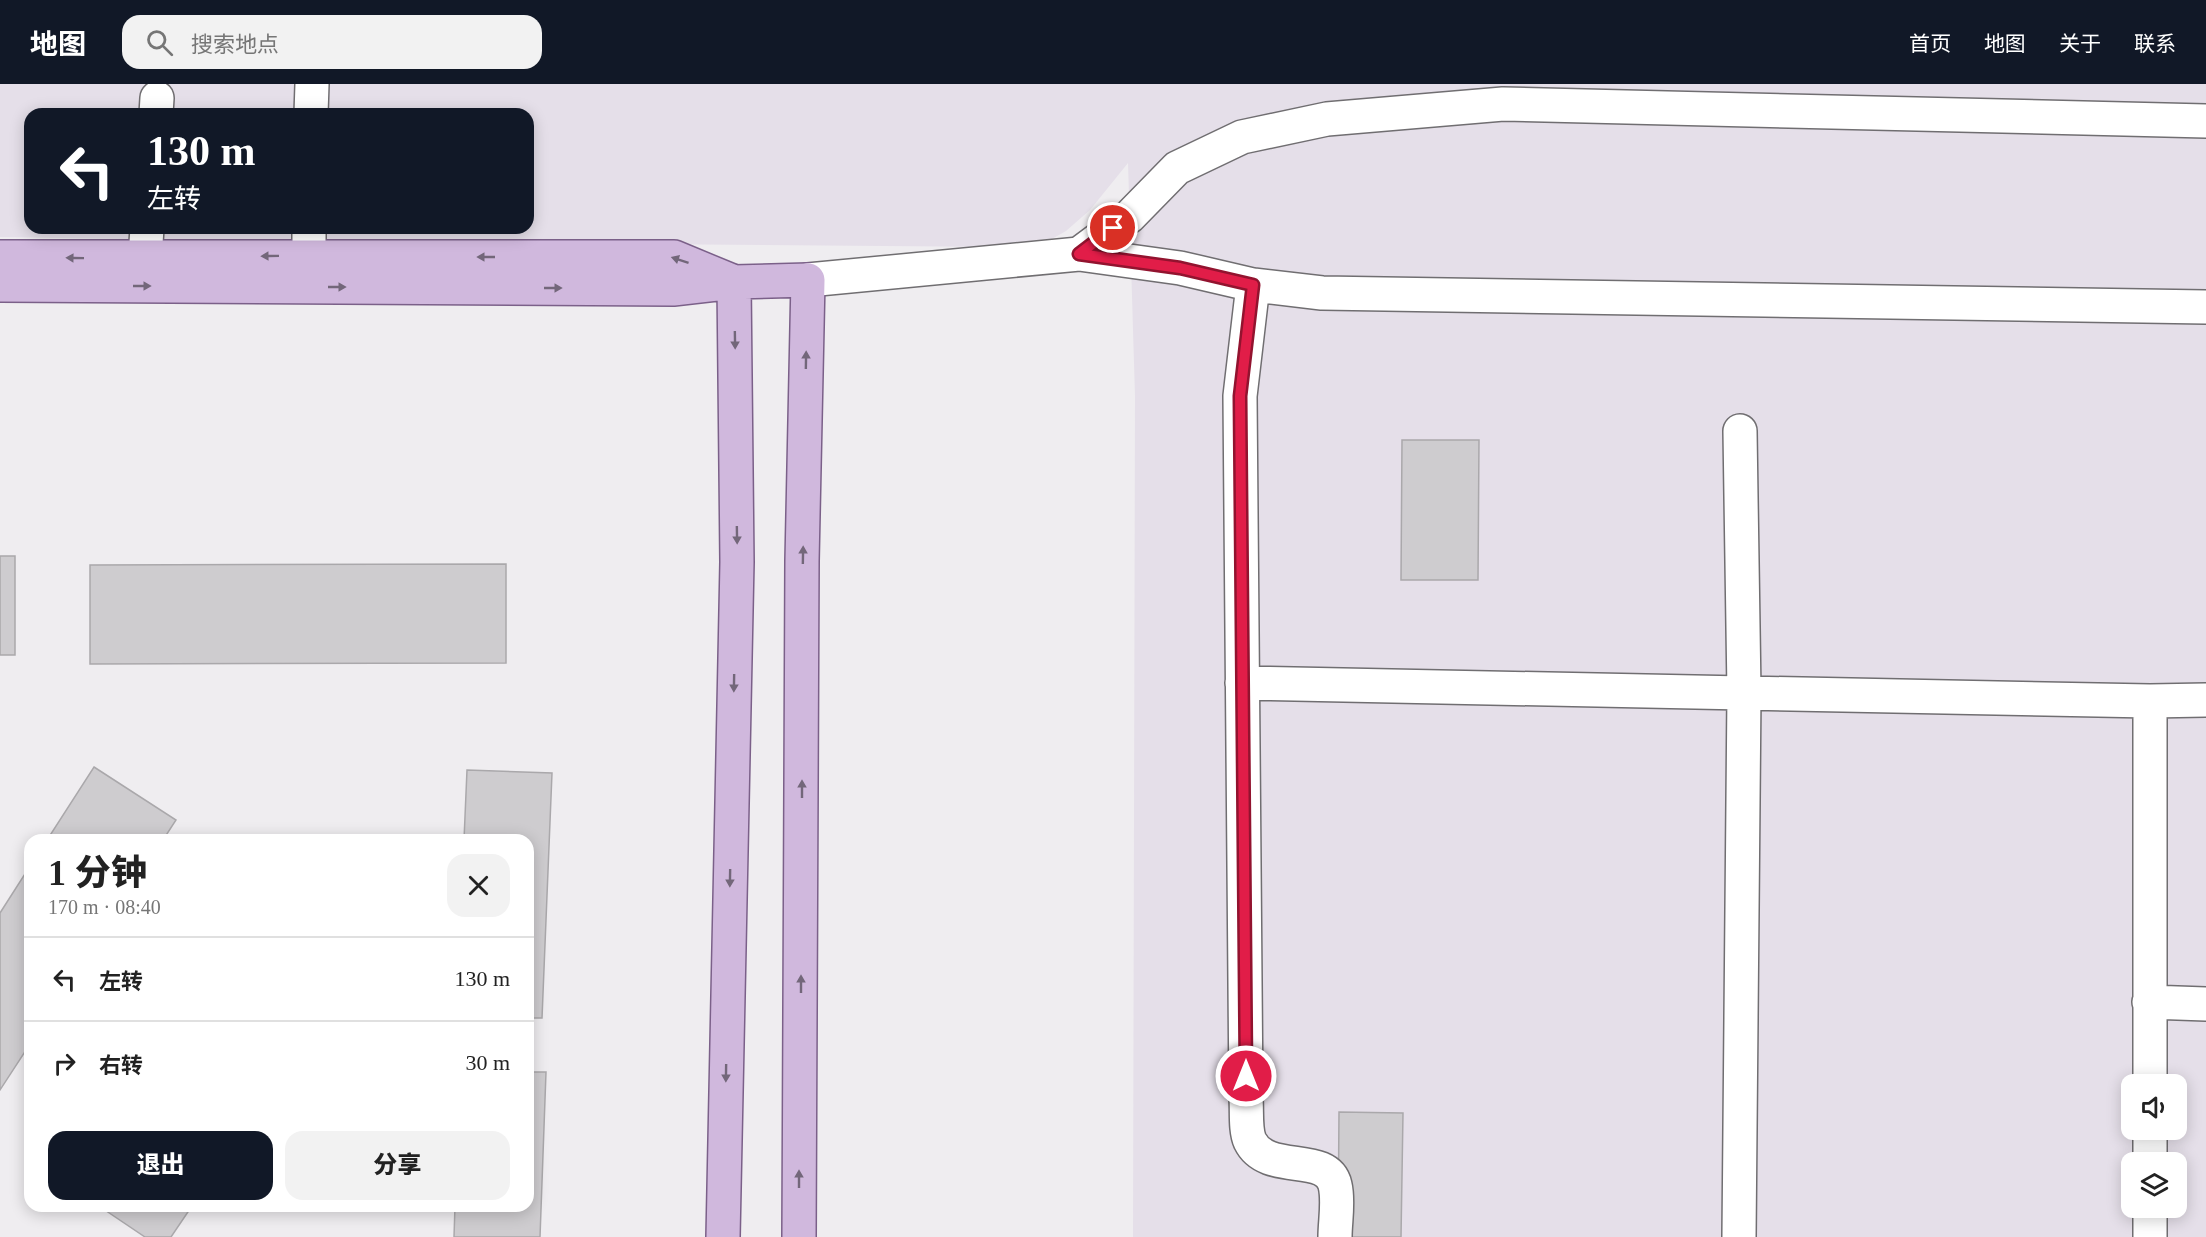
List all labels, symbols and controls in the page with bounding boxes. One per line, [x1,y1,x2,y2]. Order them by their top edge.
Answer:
search box [122,15,542,69]
icon: search [143,26,176,59]
text: 地图 [30,29,86,60]
text: 搜索地点 [191,32,279,57]
text: 首页 [1909,32,1951,56]
text: 地图 [1984,32,2026,56]
text: 关于 [2059,32,2101,56]
text: 联系 [2134,32,2176,56]
text: 130 m [147,128,256,174]
icon: left [48,132,126,210]
text: 左转 [147,184,201,214]
pin [1087,202,1138,253]
icon: arrive [1096,211,1129,244]
one-way arrow [260,252,279,261]
one-way arrow [476,252,495,262]
one-way arrow [65,253,84,262]
one-way arrow [671,255,689,264]
one-way arrow [133,281,152,291]
one-way arrow [328,282,347,292]
one-way arrow [544,283,563,293]
one-way arrow [730,331,740,350]
one-way arrow [802,350,811,369]
one-way arrow [732,526,742,545]
one-way arrow [798,545,807,564]
one-way arrow [730,673,739,692]
one-way arrow [797,779,807,798]
text: 1 分钟 [48,853,147,893]
button: close [447,854,510,917]
one-way arrow [726,868,735,887]
text: 170 m · 08:40 [48,896,161,918]
icon: left [48,963,81,996]
text: 130 m [454,966,510,991]
text: 左转 [99,969,143,994]
one-way arrow [796,974,806,993]
position arrow [1214,1044,1278,1108]
icon: right [48,1047,81,1080]
text: 30 m [465,1050,510,1075]
text: 右转 [99,1053,143,1078]
one-way arrow [722,1063,731,1082]
map controls [2121,1074,2187,1218]
button: sound [2121,1074,2187,1140]
button: 退出 [48,1131,273,1200]
button: 分享 [285,1131,510,1200]
button: layers [2121,1152,2187,1218]
one-way arrow [795,1169,804,1188]

